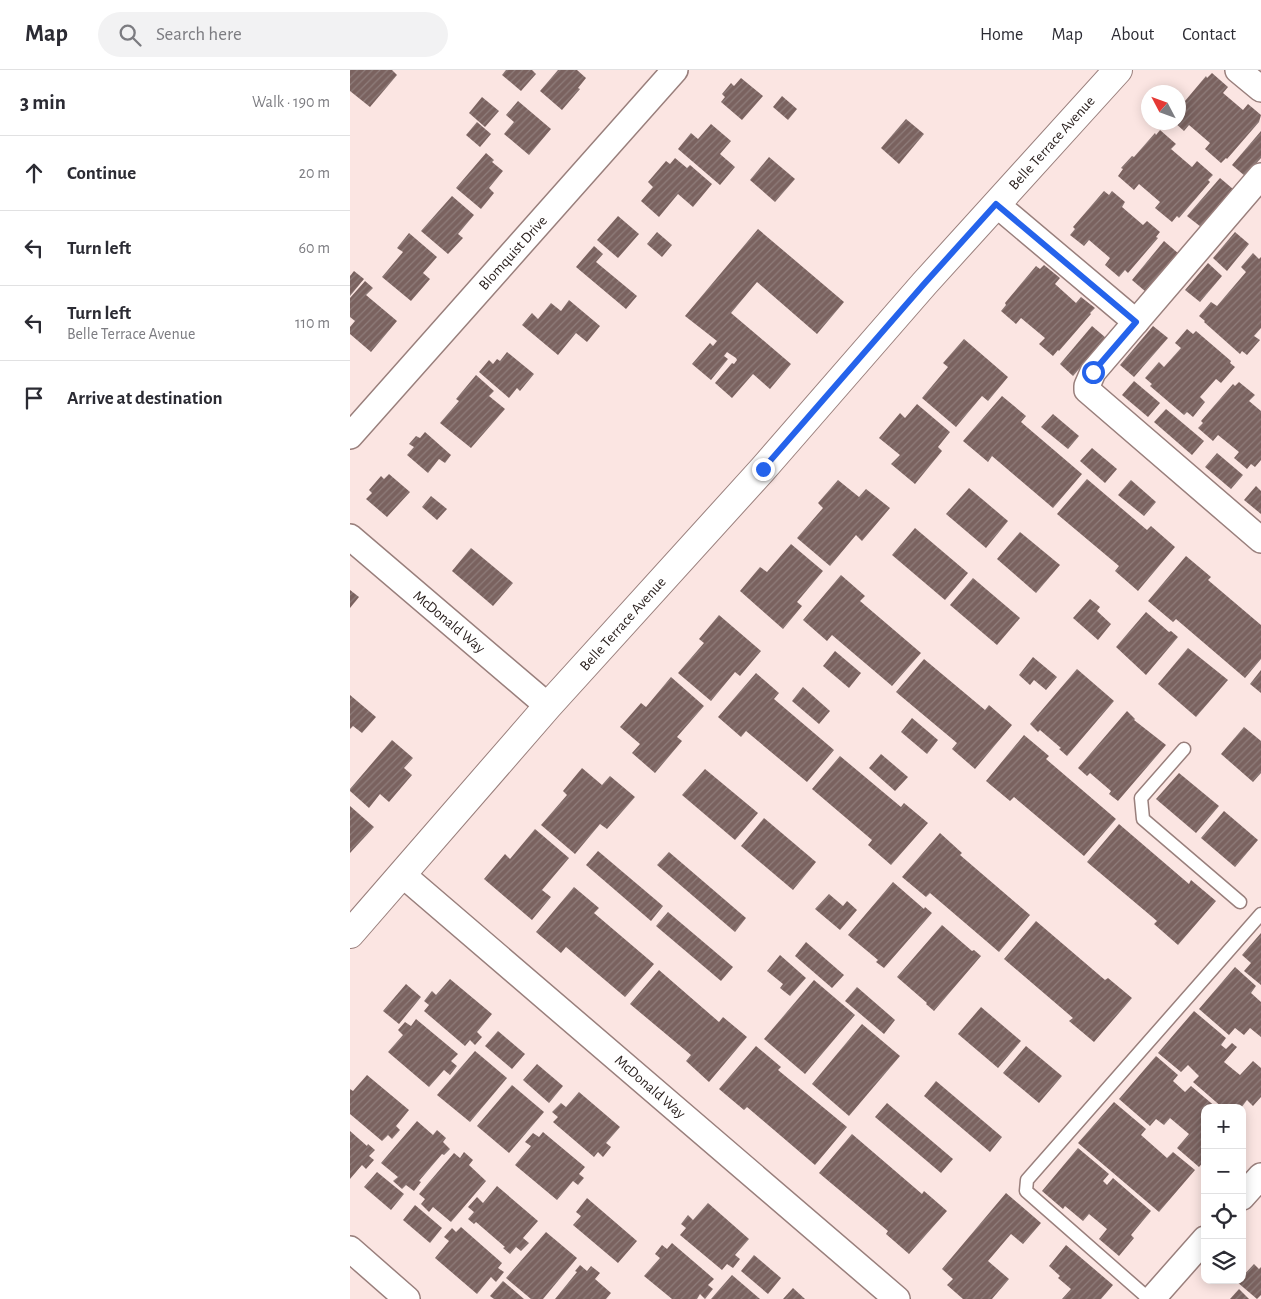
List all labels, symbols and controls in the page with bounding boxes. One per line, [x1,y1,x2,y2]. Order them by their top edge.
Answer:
search box [98,12,448,57]
icon: search [116,21,144,49]
text: Map [25,22,68,46]
text: Search here [156,25,242,44]
text: Home [980,26,1023,44]
text: Map [1051,26,1083,44]
text: About [1111,26,1154,44]
text: Contact [1182,26,1236,44]
north arrow [1141,85,1186,130]
text: 3 min [20,92,66,113]
street label: Belle Terrace Avenue [1006,93,1098,193]
text: Walk · 190 m [252,94,330,110]
icon: ahead [20,159,48,187]
text: Continue [67,164,136,183]
text: 20 m [299,165,330,181]
street label: Blomquist Drive [476,213,550,293]
icon: left [20,234,48,262]
text: Turn left [67,239,131,258]
text: 60 m [299,240,330,256]
text: Turn left [67,304,131,323]
icon: left [20,309,48,337]
text: 110 m [295,315,330,331]
text: Belle Terrace Avenue [67,326,195,342]
route start [1082,361,1105,384]
icon: arrive [20,384,48,412]
text: Arrive at destination [67,389,223,408]
route end [752,458,775,481]
street label: Belle Terrace Avenue [577,574,669,674]
street label: McDonald Way [410,588,488,656]
street label: McDonald Way [612,1052,689,1122]
map controls [1201,1104,1246,1284]
button: + [1201,1104,1246,1149]
button: − [1201,1149,1246,1194]
button: locate [1201,1194,1246,1239]
button: layers [1201,1239,1246,1284]

